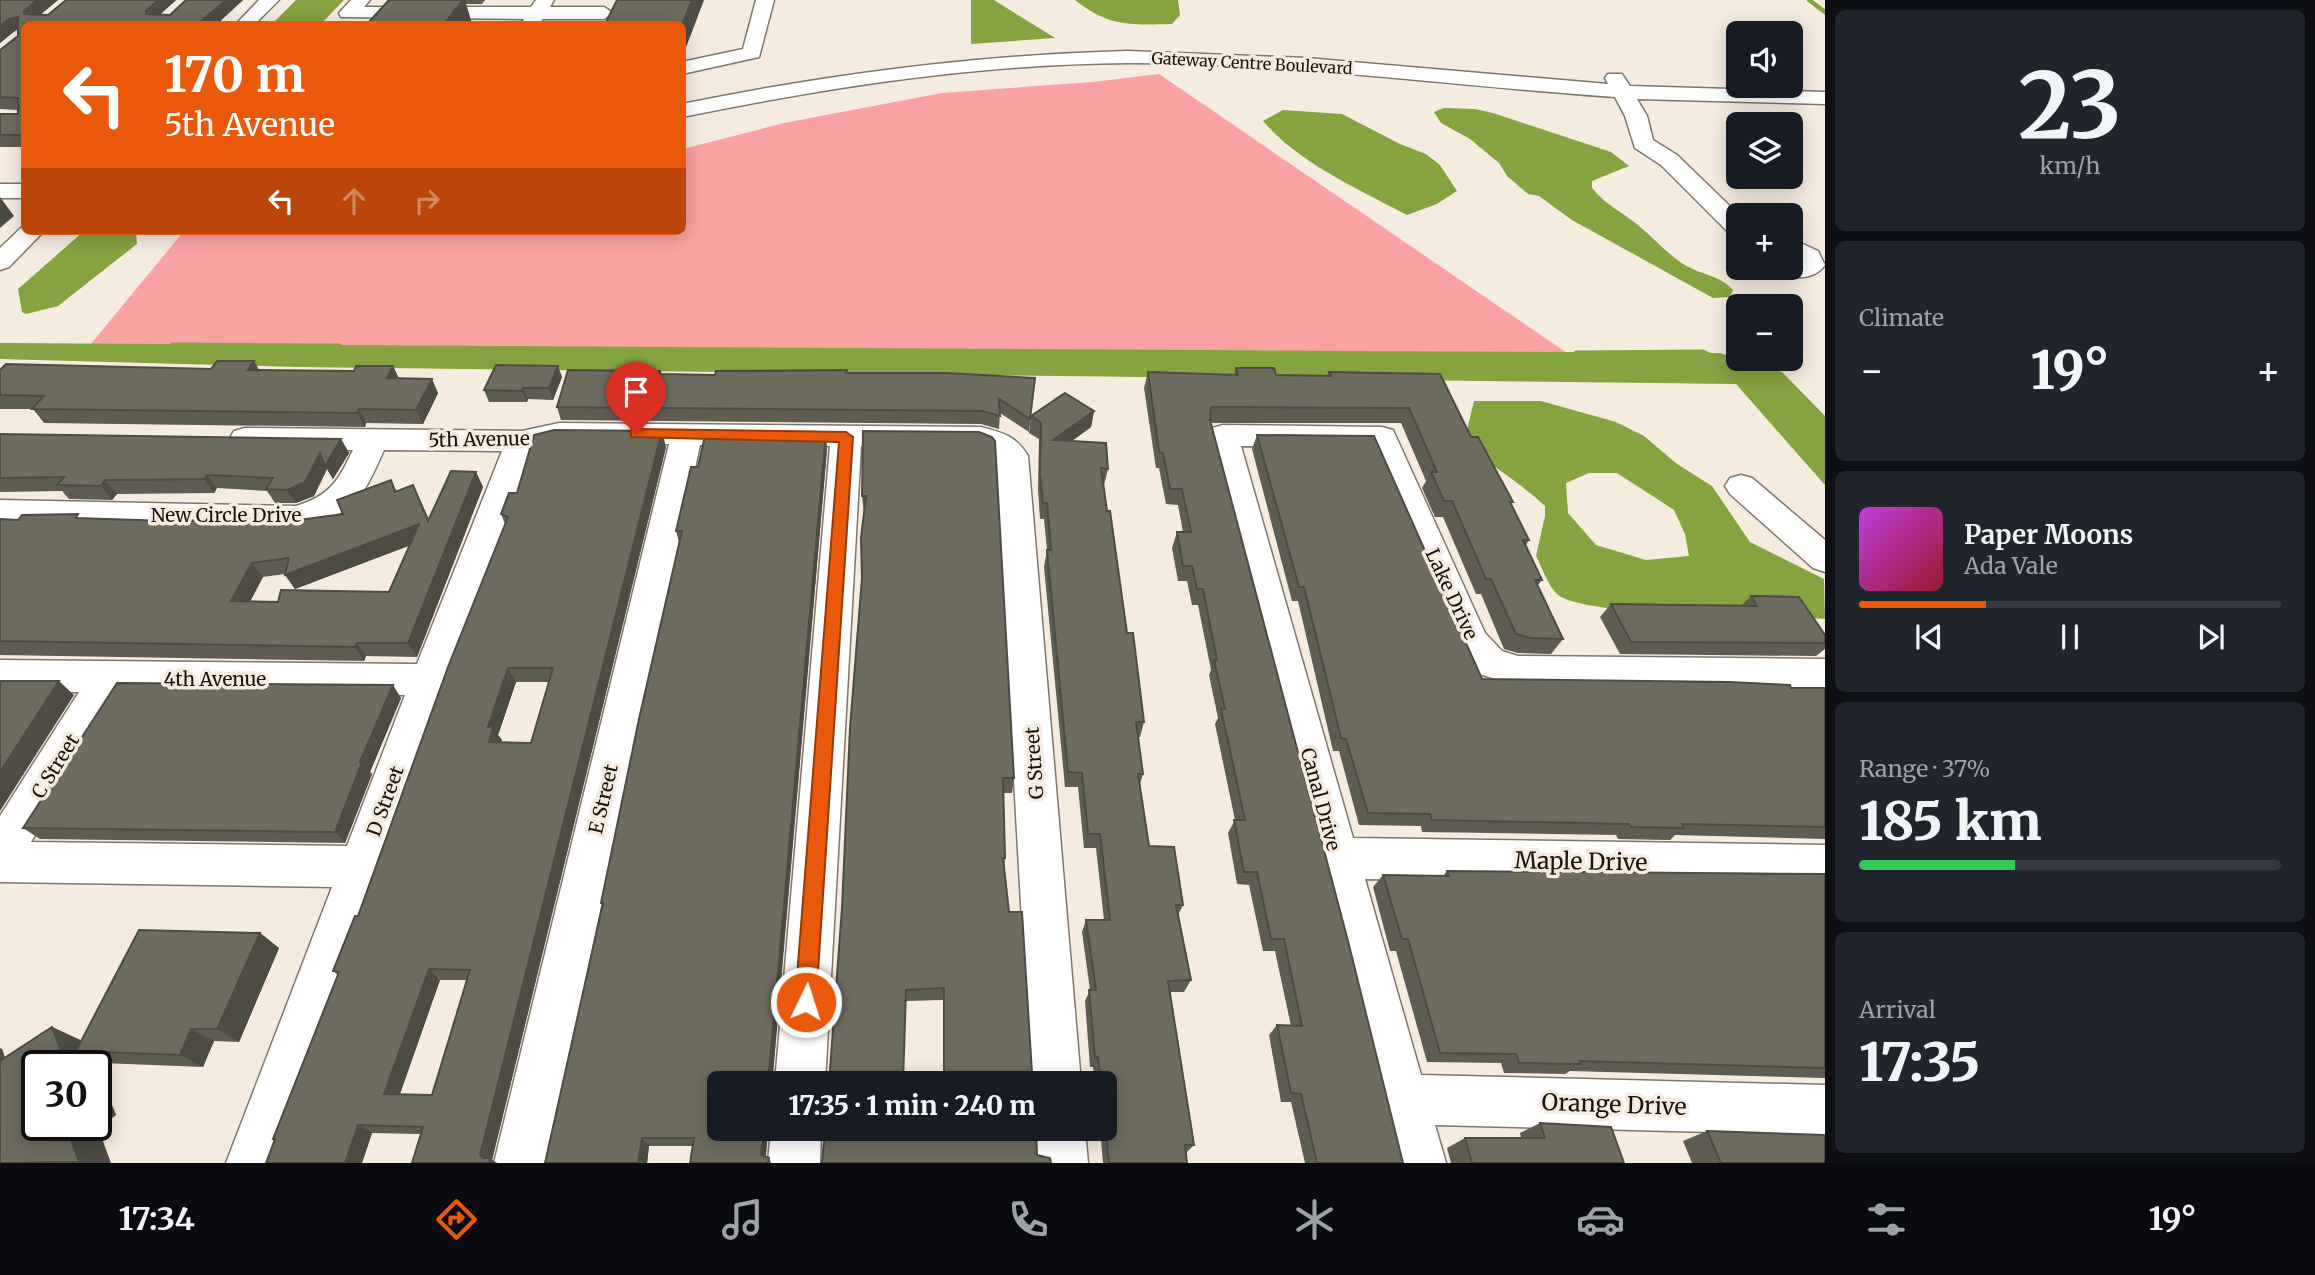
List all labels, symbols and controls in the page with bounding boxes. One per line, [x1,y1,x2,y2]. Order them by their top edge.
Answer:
map controls [1726,21,1803,371]
button: sound [1726,21,1803,98]
text: 170 m [164,44,305,105]
street label: Gateway Centre Boulevard [1151,48,1353,78]
text: 23 [2018,48,2122,163]
icon: left [49,49,140,140]
text: 5th Avenue [164,105,335,145]
button: layers [1726,112,1803,189]
text: km/h [2040,151,2100,180]
icon: left [262,182,300,220]
icon: ahead [335,182,373,220]
icon: right [408,182,446,220]
button: + [1726,203,1803,280]
button: − [1726,294,1803,371]
text: Climate [1859,303,1944,332]
text: 19° [2031,338,2109,403]
text: − [1859,347,1884,394]
text: + [2256,347,2281,394]
pin [606,362,666,434]
icon: arrive [617,373,655,411]
street label: 5th Avenue [428,426,530,452]
street label: New Circle Drive [151,503,301,527]
text: Paper Moons [1964,518,2133,551]
street label: Lake Drive [1420,545,1484,644]
text: Ada Vale [1964,551,2058,580]
icon: previous [1910,618,1948,656]
icon: pause [2051,618,2089,656]
icon: next [2192,618,2230,656]
street label: 4th Avenue [164,667,266,691]
street label: G Street [1019,725,1049,800]
street label: C Street [26,729,84,803]
street label: Canal Drive [1296,745,1346,853]
text: Range · 37% [1859,754,1990,783]
street label: E Street [583,761,623,836]
street label: D Street [361,762,409,839]
text: 185 km [1859,789,2042,854]
street label: Maple Drive [1514,845,1648,877]
position arrow [769,965,843,1039]
text: Arrival [1859,995,1936,1024]
text: 17:35 [1859,1030,1980,1095]
speed limit sign: 30 [21,1050,112,1141]
street label: Orange Drive [1541,1087,1687,1121]
text: 17:35 · 1 min · 240 m [788,1089,1036,1122]
icon: directions [432,1195,481,1244]
icon: music [718,1195,767,1244]
icon: phone [1004,1195,1053,1244]
icon: climate [1290,1195,1339,1244]
icon: car [1576,1195,1625,1244]
icon: filters [1862,1195,1911,1244]
text: 17:34 [119,1199,195,1239]
text: 19° [2148,1199,2196,1239]

